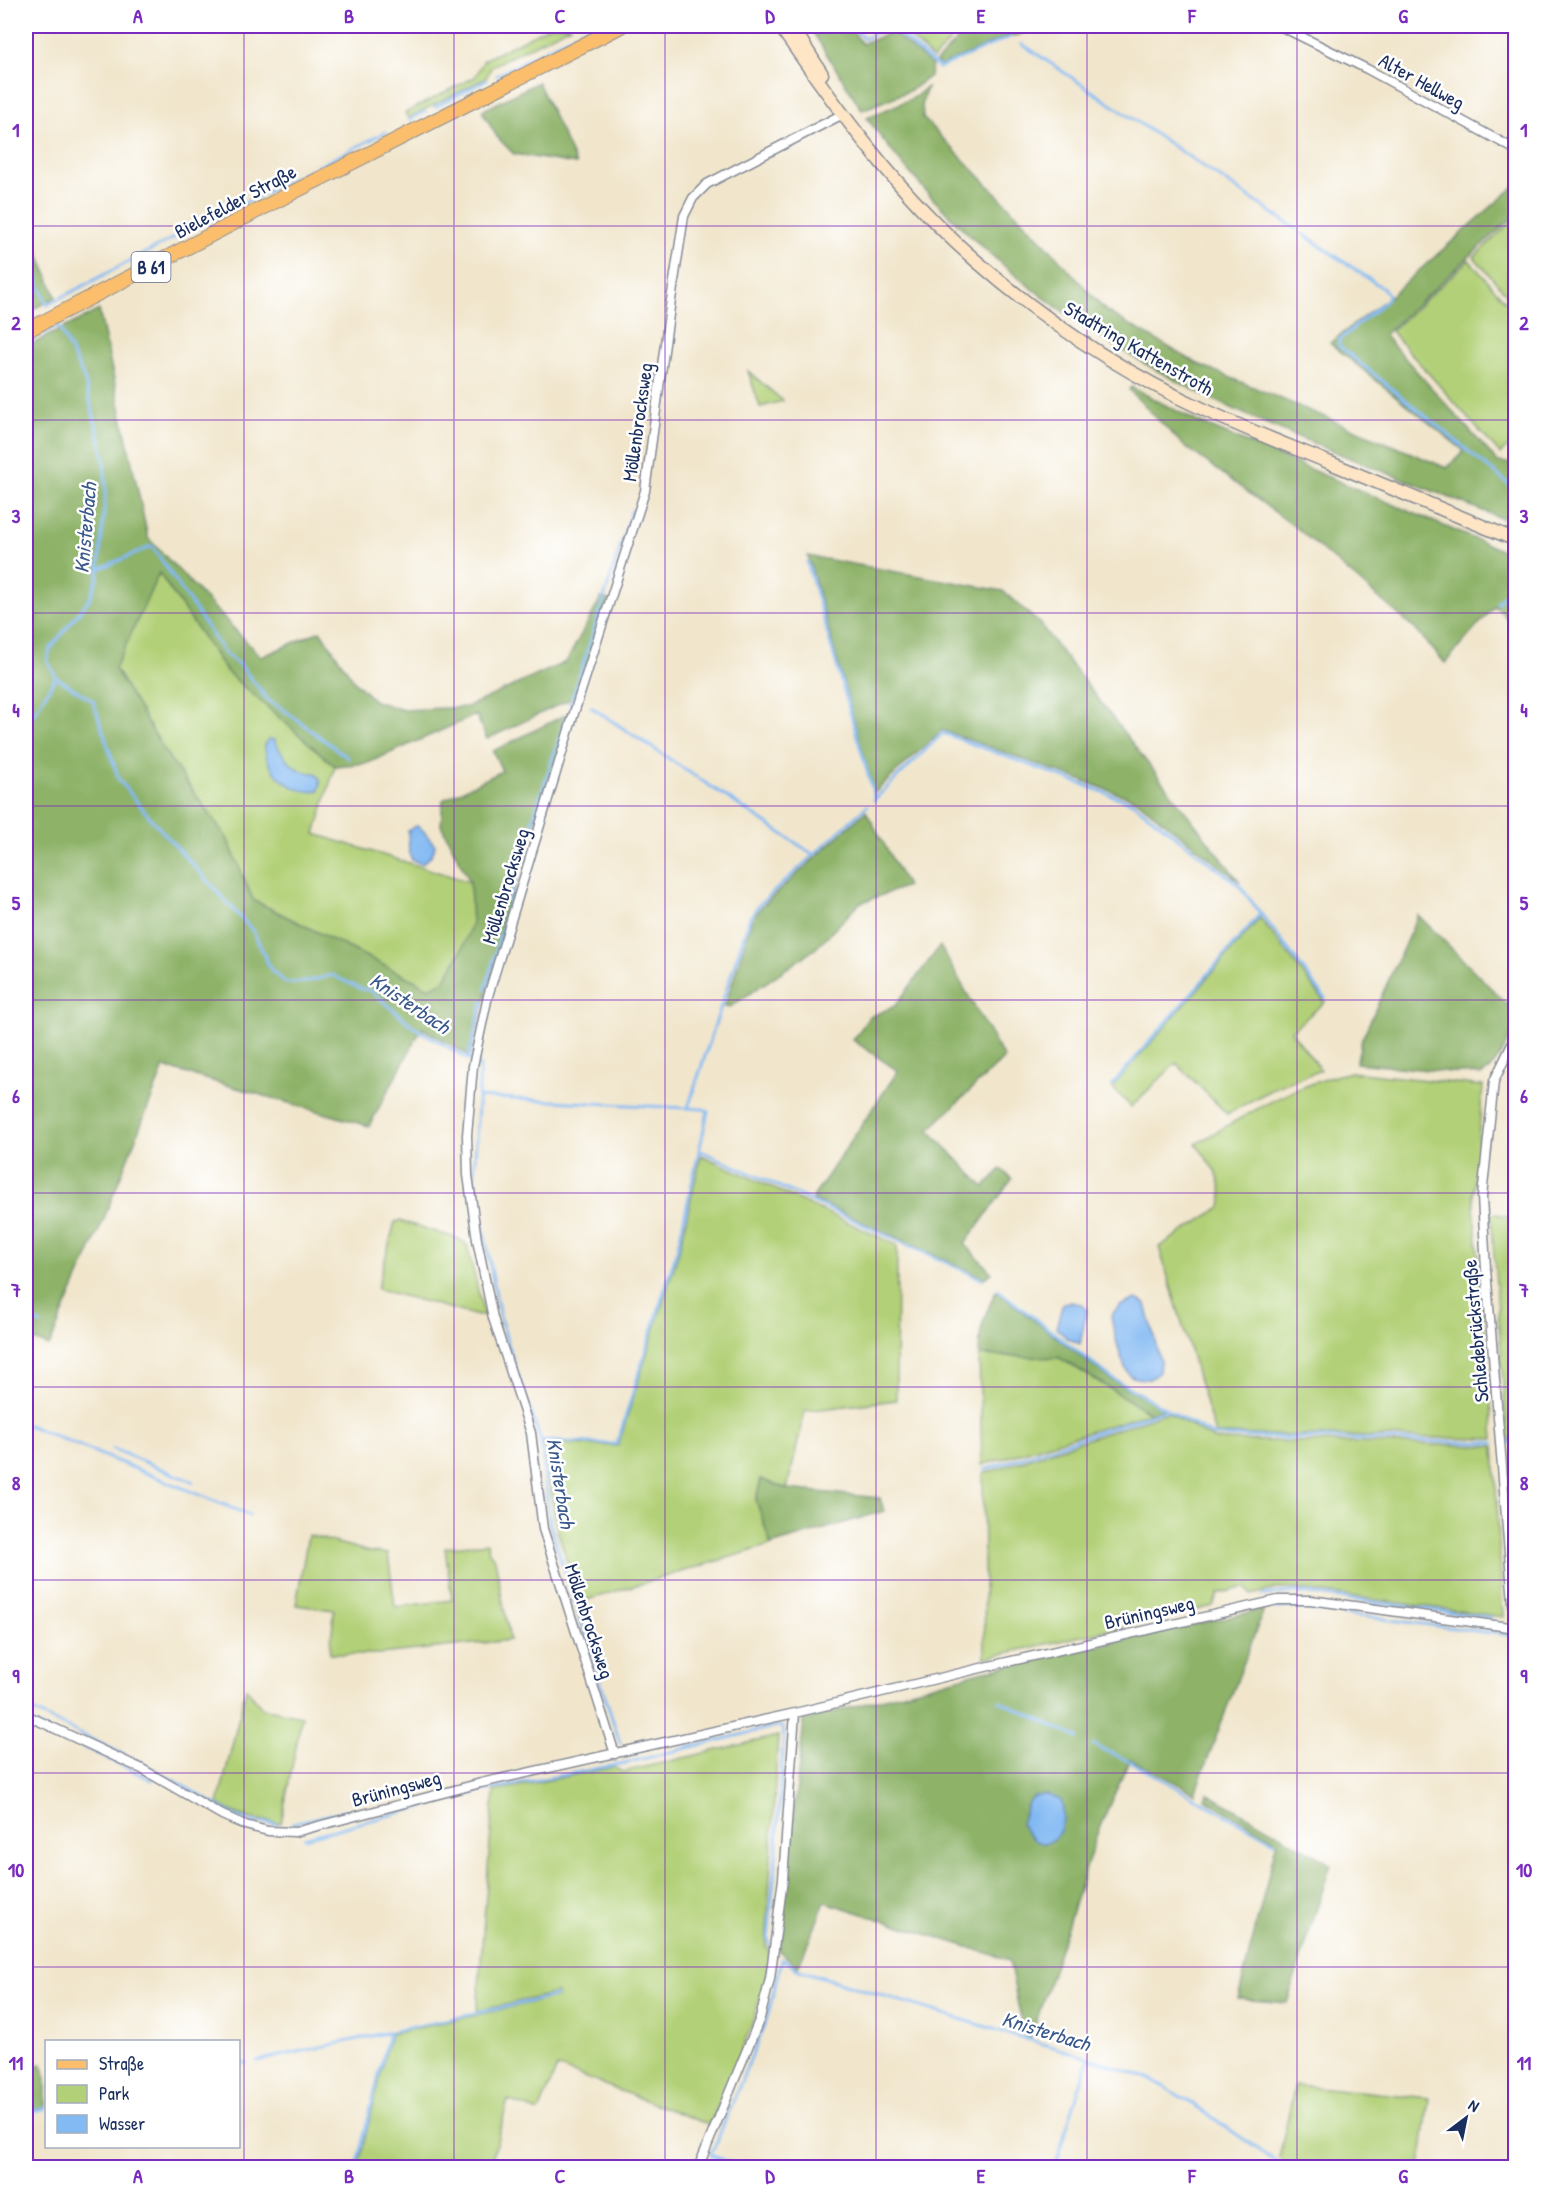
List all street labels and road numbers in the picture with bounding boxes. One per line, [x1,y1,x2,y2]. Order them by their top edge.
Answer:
street label: Alter Hellweg [1374,46,1470,116]
street label: Bielefelder Straße [169,157,301,244]
road number: B 61 [132,252,170,282]
street label: Stadtring Kattenstroth [1060,294,1218,402]
street label: Möllenbrocksweg [615,361,659,483]
street label: Möllenbrocksweg [475,825,535,947]
street label: Schledebrückstraße [1455,1259,1495,1403]
street label: Möllenbrocksweg [559,1560,621,1682]
street label: Brüningsweg [1102,1589,1197,1635]
street label: Brüningsweg [348,1763,444,1813]

